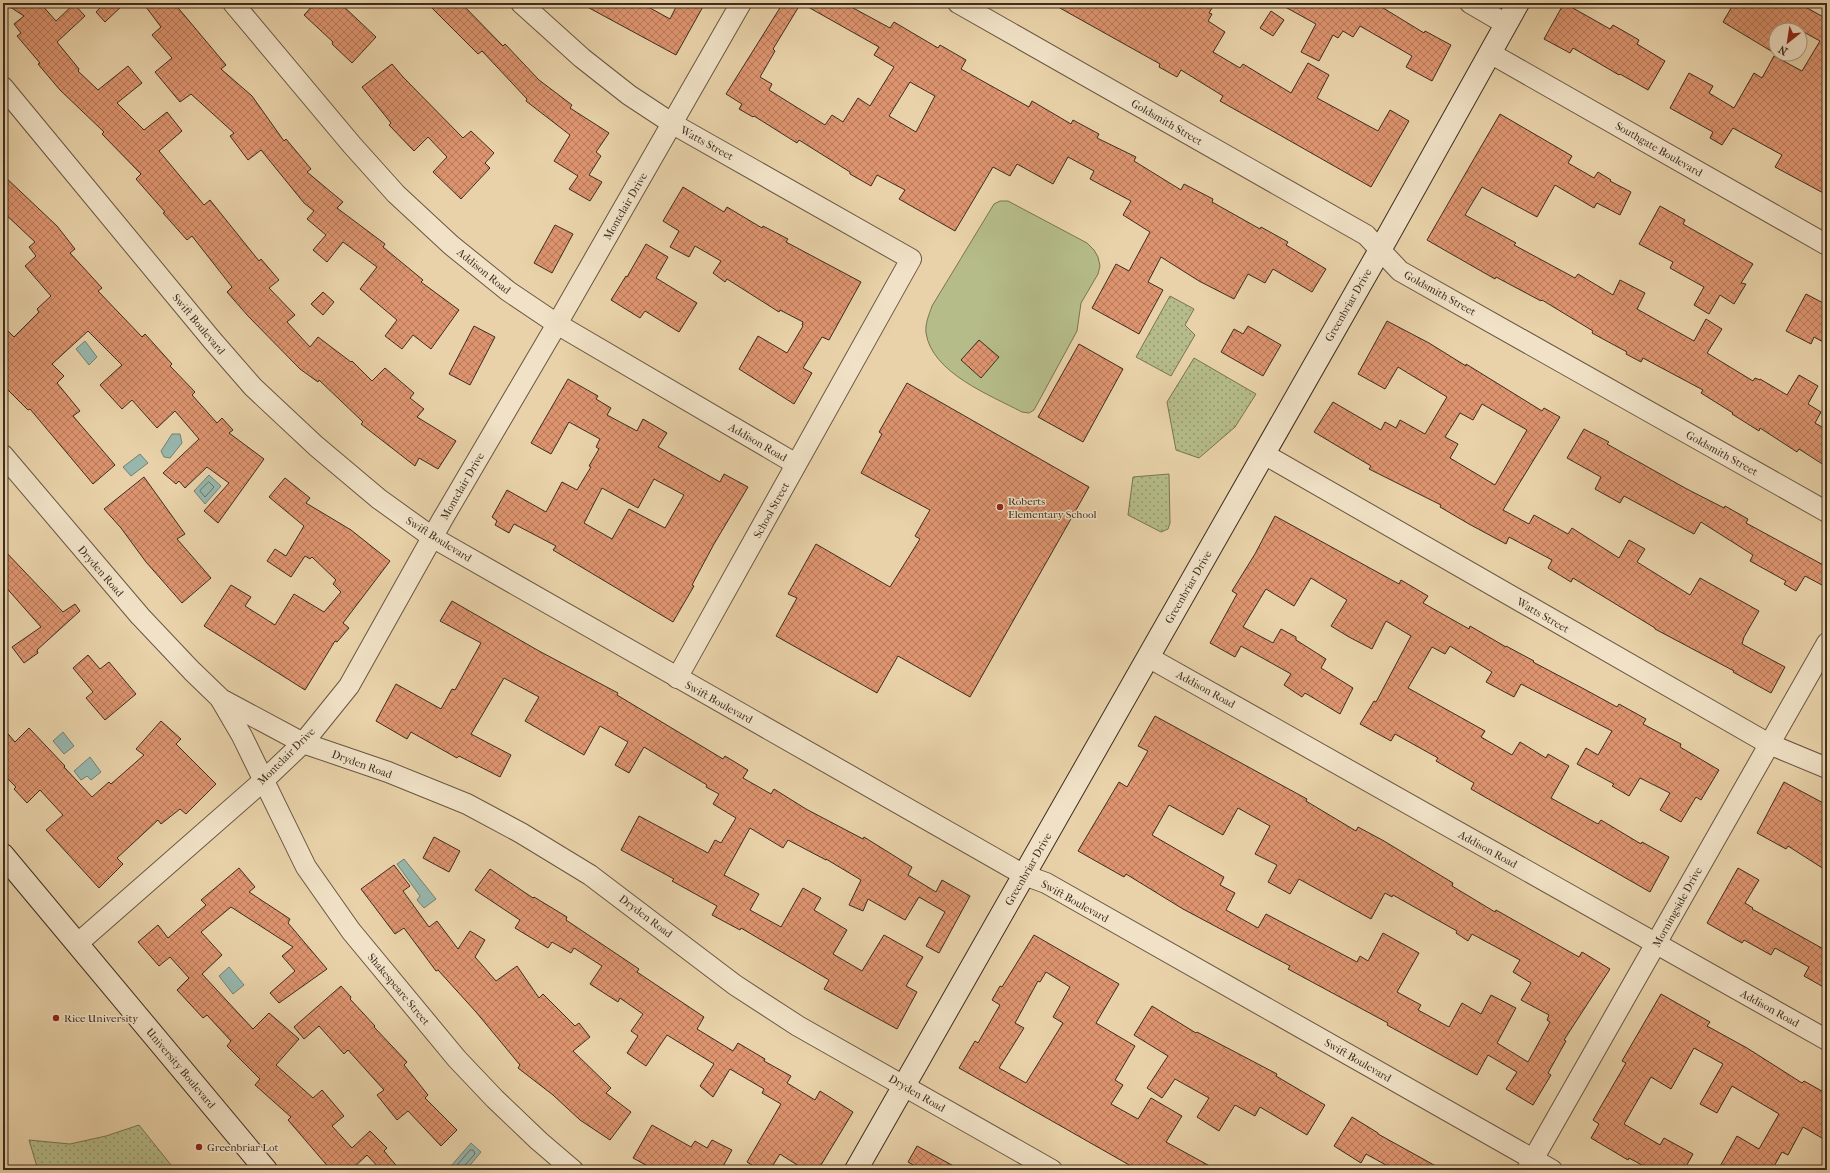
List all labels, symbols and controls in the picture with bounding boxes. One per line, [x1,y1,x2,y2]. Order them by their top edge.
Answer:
north arrow [1768,22,1808,62]
text: N [1776,42,1790,58]
street label: Goldsmith Street [1129,97,1205,148]
street label: Southgate Boulevard [1613,119,1705,180]
street label: Watts Street [677,123,736,163]
street label: Montclair Drive [601,170,650,242]
street label: Addison Road [453,245,514,298]
street label: Greenbriar Drive [1322,266,1375,344]
street label: Goldsmith Street [1402,268,1478,319]
street label: Swift Boulevard [170,291,228,358]
street label: Addison Road [725,420,790,465]
street label: Goldsmith Street [1684,428,1760,479]
street label: Montclair Drive [438,450,487,522]
street label: School Street [751,480,792,541]
place label: Roberts Elementary School [1008,495,1097,521]
marker: Roberts Elementary School [995,502,1005,512]
street label: Swift Boulevard [403,514,475,565]
street label: Dryden Road [75,543,127,600]
street label: Greenbriar Drive [1162,548,1215,626]
street label: Watts Street [1513,595,1571,636]
street label: Addison Road [1173,667,1238,711]
street label: Swift Boulevard [683,679,756,727]
street label: Montclair Drive [255,725,318,788]
street label: Dryden Road [330,748,395,782]
street label: Addison Road [1455,827,1520,871]
street label: Greenbriar Drive [1002,830,1055,908]
street label: Morningside Drive [1650,864,1705,950]
street label: Swift Boulevard [1039,878,1112,926]
street label: Dryden Road [617,892,676,941]
street label: Shakespeare Street [365,951,433,1028]
street label: Addison Road [1737,986,1802,1030]
place label: Rice University [64,1012,139,1025]
marker: Rice University [51,1013,61,1023]
street label: University Boulevard [143,1025,219,1112]
street label: Swift Boulevard [1322,1036,1394,1085]
street label: Dryden Road [886,1072,948,1115]
place label: Greenbriar Lot [207,1141,279,1154]
marker: Greenbriar Lot [194,1142,204,1152]

